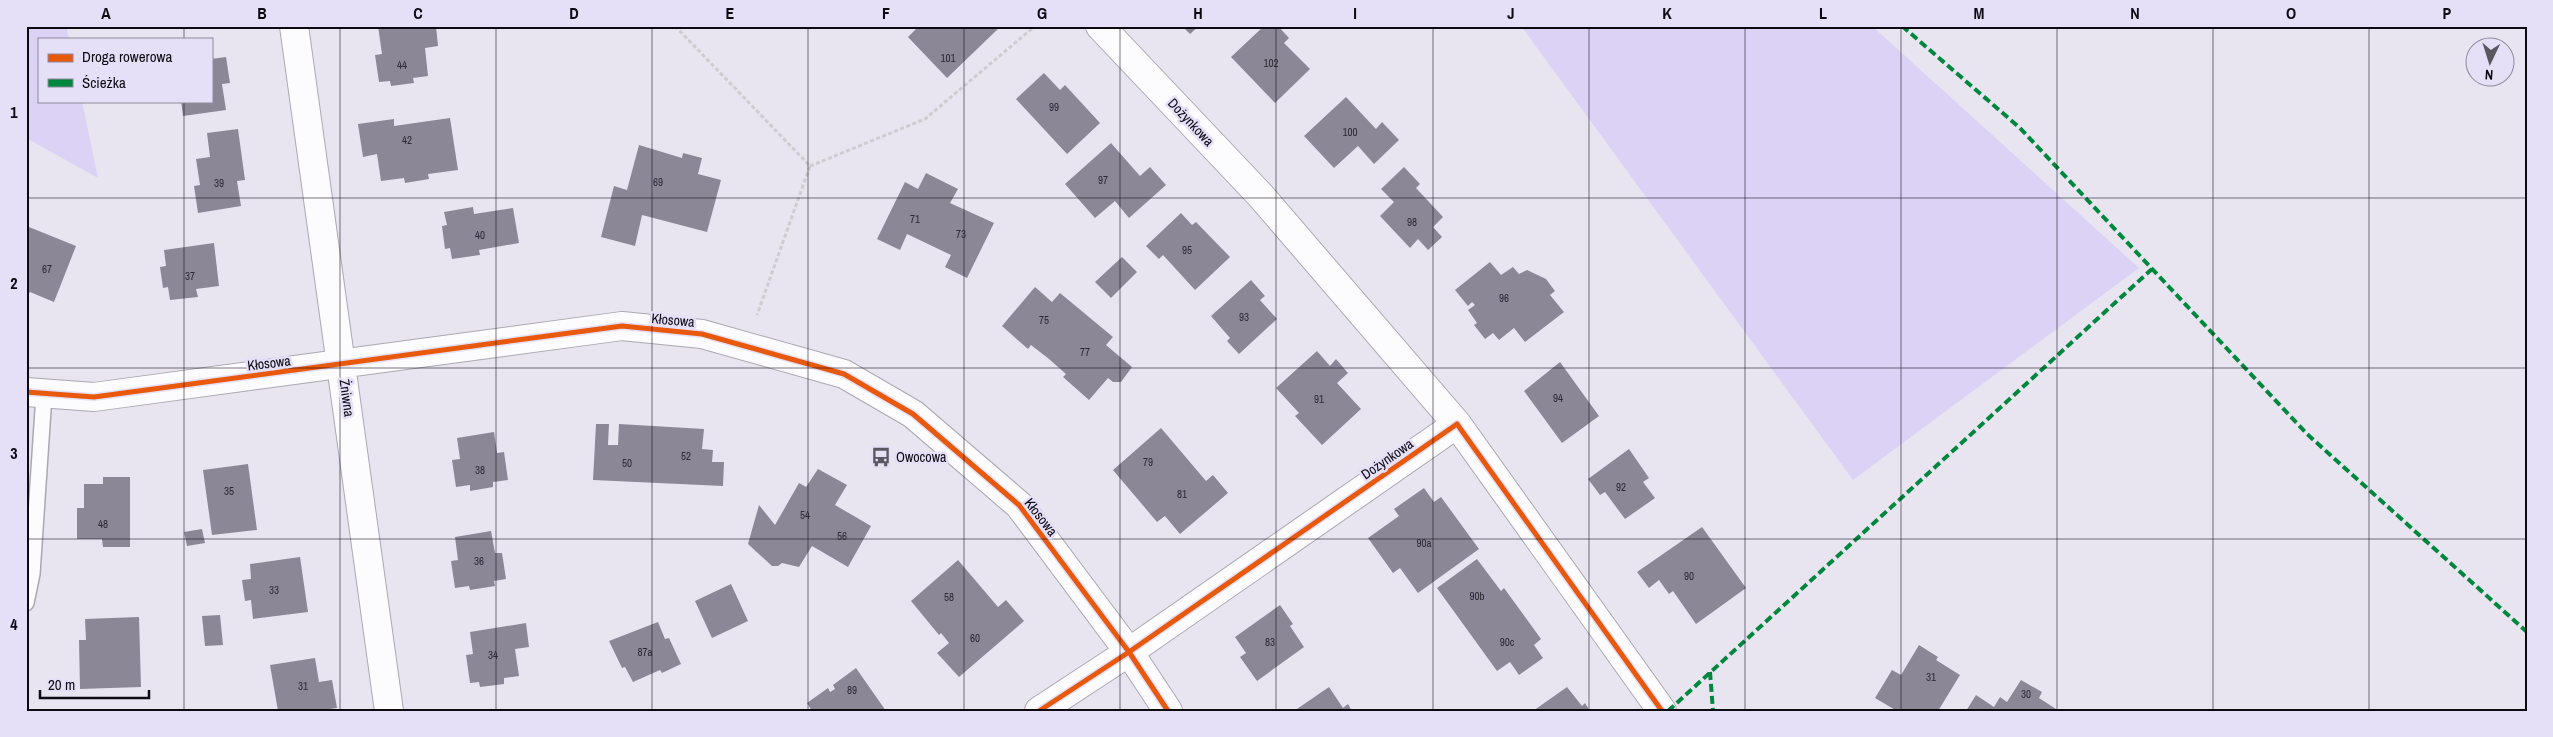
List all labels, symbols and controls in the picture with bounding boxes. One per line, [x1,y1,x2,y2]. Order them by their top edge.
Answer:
text: A [101,2,111,24]
text: B [257,2,267,24]
text: C [413,2,423,24]
text: D [569,2,579,24]
text: E [726,2,735,24]
text: F [882,2,890,24]
text: G [1037,2,1047,24]
text: H [1193,2,1203,24]
text: I [1353,2,1357,24]
text: J [1507,2,1515,24]
text: K [1662,2,1672,24]
text: L [1819,2,1827,24]
text: M [1974,2,1985,24]
text: N [2130,2,2140,24]
text: O [2286,2,2296,24]
text: P [2443,2,2452,24]
legend [38,38,212,102]
north arrow [2466,38,2516,88]
text: Droga rowerowa [82,46,172,67]
house number: 101 [940,51,956,65]
house number: 102 [1263,56,1279,70]
house number: 44 [397,58,407,72]
text: N [2484,66,2494,84]
text: Ścieżka [82,72,126,93]
street label: Dożynkowa [1164,94,1218,150]
house number: 99 [1049,100,1059,114]
text: 1 [10,101,18,123]
house number: 100 [1342,125,1358,139]
house number: 42 [402,133,412,147]
house number: 97 [1098,173,1108,187]
house number: 69 [653,175,663,189]
house number: 39 [214,176,224,190]
house number: 71 [910,212,920,226]
house number: 98 [1407,215,1417,229]
house number: 73 [956,227,966,241]
house number: 40 [475,228,485,242]
house number: 95 [1182,243,1192,257]
house number: 67 [42,262,52,276]
house number: 37 [185,269,195,283]
text: 2 [10,272,18,294]
house number: 96 [1499,291,1509,305]
street label: Kłosowa [651,309,696,331]
house number: 93 [1239,310,1249,324]
house number: 75 [1039,313,1049,327]
house number: 77 [1080,345,1090,359]
street label: Kłosowa [246,351,292,375]
street label: Żniwna [335,378,359,418]
house number: 94 [1553,391,1563,405]
house number: 91 [1314,392,1324,406]
street label: Dożynkowa [1358,434,1417,483]
text: 3 [10,442,18,464]
bus stop icon: Owocowa [870,446,892,468]
place label: Owocowa [896,448,947,466]
house number: 52 [681,449,691,463]
house number: 79 [1143,455,1153,469]
house number: 50 [622,456,632,470]
house number: 38 [475,463,485,477]
house number: 92 [1616,480,1626,494]
house number: 35 [224,484,234,498]
house number: 81 [1177,487,1187,501]
street label: Kłosowa [1021,494,1062,540]
house number: 54 [800,508,810,522]
house number: 48 [98,517,108,531]
house number: 56 [837,529,847,543]
house number: 90a [1416,536,1432,550]
house number: 36 [474,554,484,568]
house number: 90 [1684,569,1694,583]
house number: 33 [269,583,279,597]
house number: 90b [1469,589,1485,603]
house number: 58 [944,590,954,604]
text: 4 [10,613,18,635]
house number: 60 [970,631,980,645]
house number: 83 [1265,635,1275,649]
house number: 90c [1500,635,1515,649]
house number: 87a [637,645,653,659]
house number: 34 [488,648,498,662]
scale bar [40,667,149,699]
house number: 31 [1926,670,1936,684]
text: 20 m [48,674,75,695]
house number: 31 [298,679,308,693]
house number: 89 [847,683,857,697]
house number: 30 [2021,687,2031,701]

